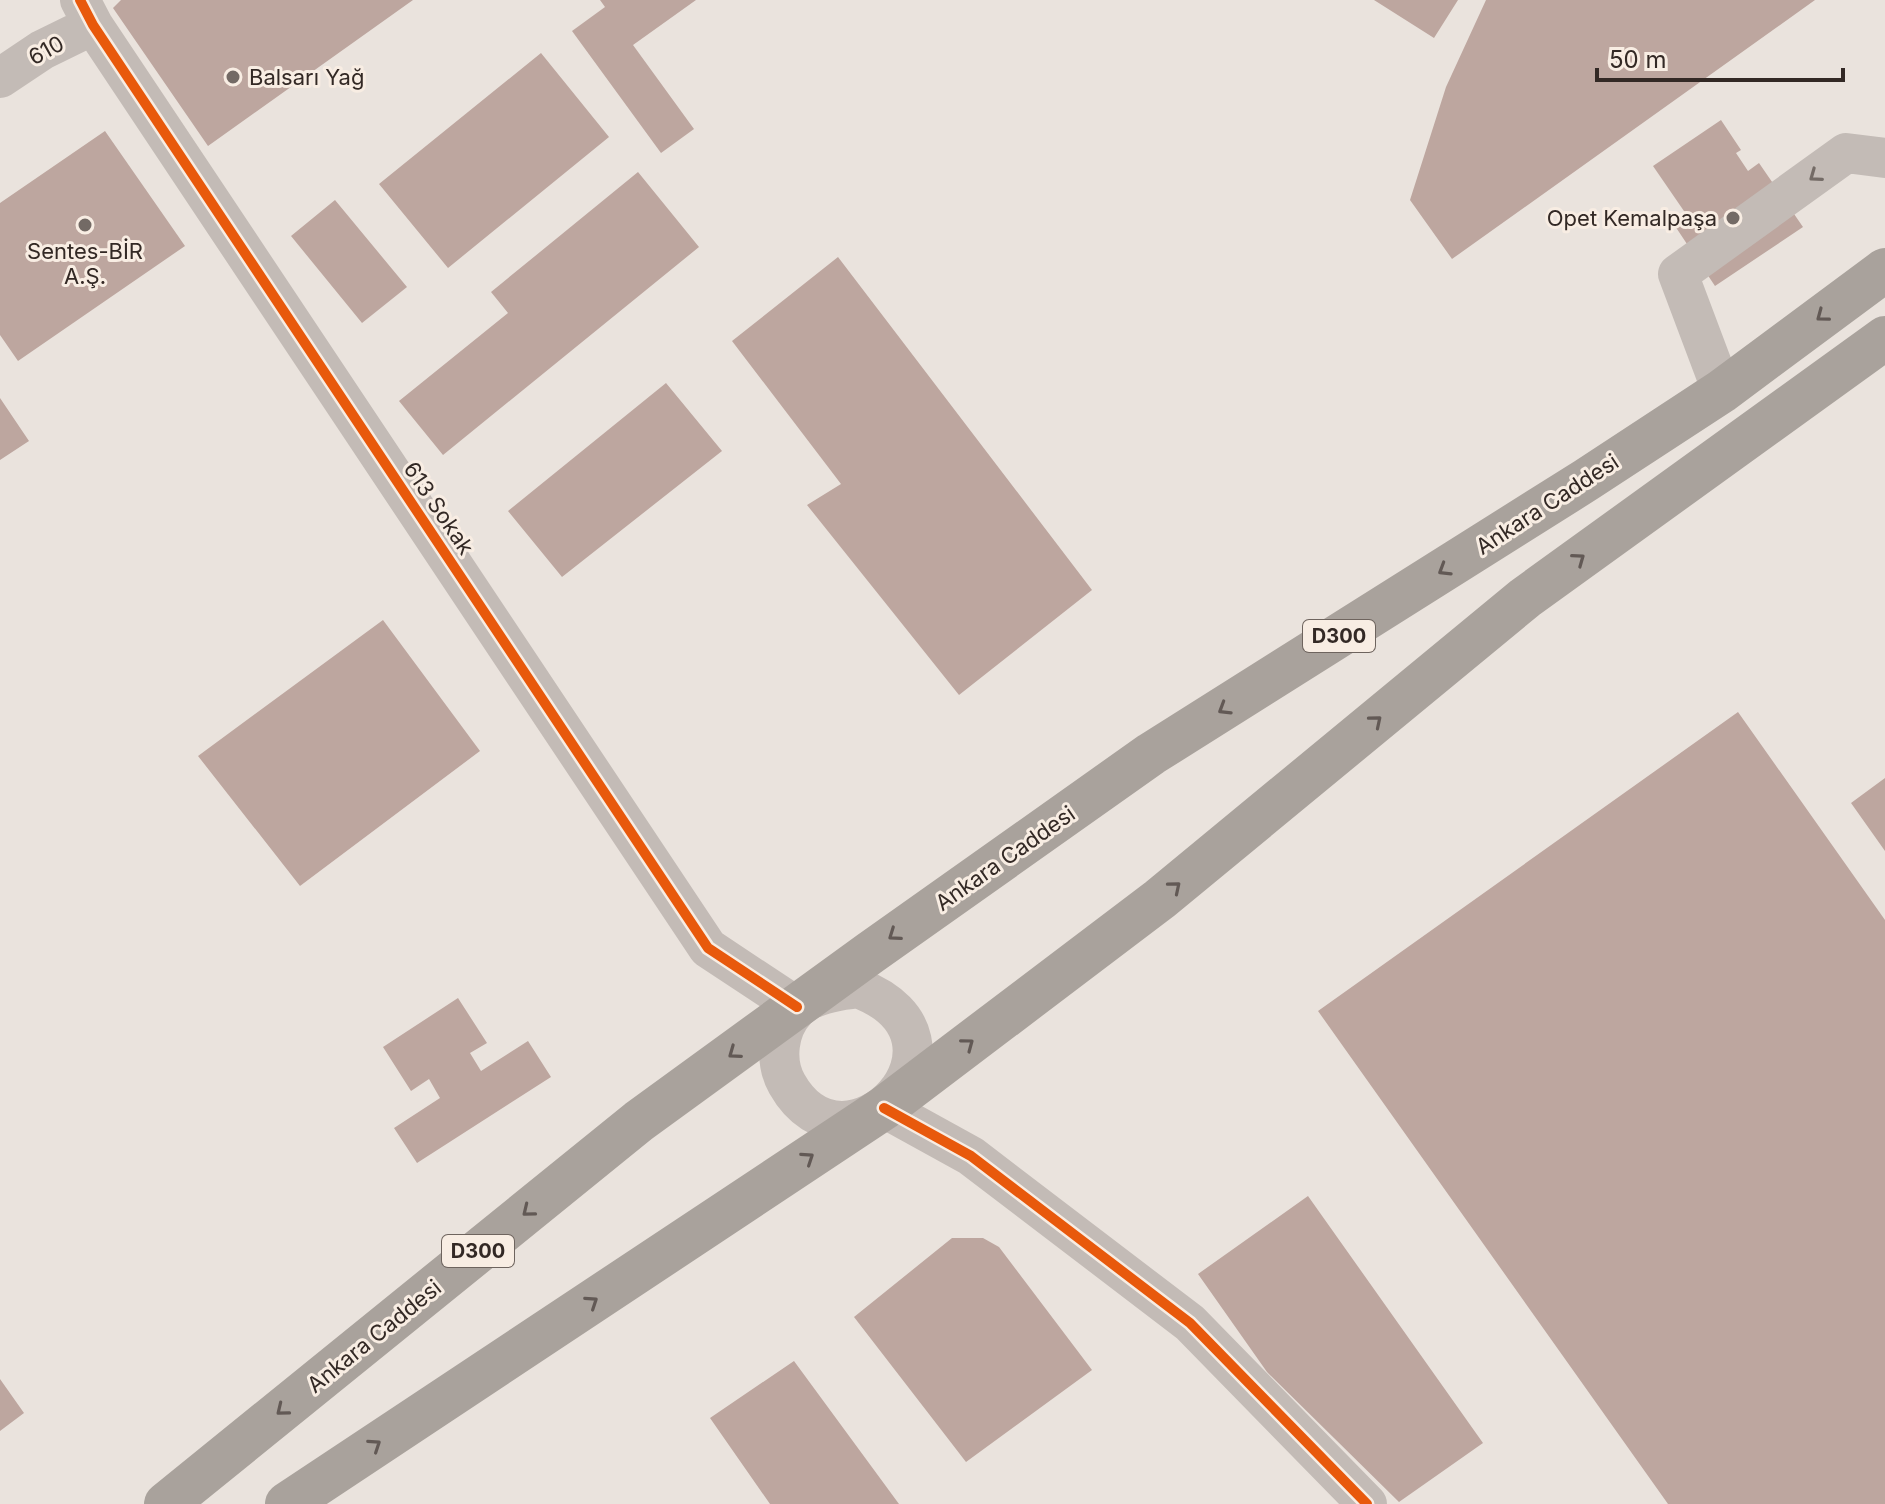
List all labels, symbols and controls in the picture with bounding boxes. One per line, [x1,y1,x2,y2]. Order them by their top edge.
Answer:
street label: 610 [24,30,68,70]
scale bar [1597,32,1843,82]
text: 50 m [1609,45,1667,74]
place label: Balsarı Yağ [249,64,364,90]
marker: Balsarı Yağ [224,68,242,86]
one-way arrow [1809,166,1823,181]
place label: Opet Kemalpaşa [1547,205,1717,231]
marker: Opet Kemalpaşa [1724,209,1742,227]
marker: Sentes-BİR A.Ş. [76,216,94,234]
place label: Sentes-BİR A.Ş. [27,238,143,289]
one-way arrow [1817,307,1831,321]
street label: Ankara Caddesi [1471,448,1623,560]
street label: 613 Sokak [399,457,479,559]
one-way arrow [1570,554,1584,569]
one-way arrow [1438,561,1453,576]
road number: D300 [1303,620,1375,652]
one-way arrow [1218,699,1233,714]
one-way arrow [1366,716,1381,731]
street label: Ankara Caddesi [930,800,1080,916]
one-way arrow [1166,882,1180,897]
one-way arrow [889,925,903,940]
one-way arrow [959,1040,974,1054]
one-way arrow [728,1043,743,1058]
one-way arrow [800,1153,814,1168]
one-way arrow [523,1201,537,1216]
road number: D300 [442,1235,514,1267]
street label: Ankara Caddesi [302,1274,446,1398]
one-way arrow [583,1297,597,1312]
one-way arrow [277,1400,291,1415]
one-way arrow [366,1440,381,1455]

